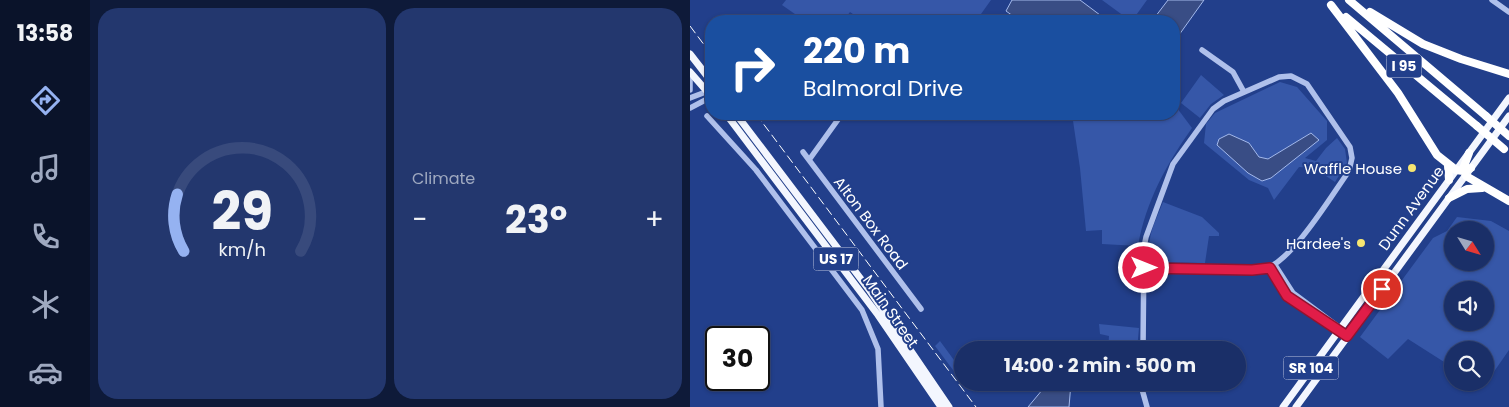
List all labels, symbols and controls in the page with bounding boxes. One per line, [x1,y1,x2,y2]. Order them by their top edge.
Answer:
text: 13:58 [17,18,73,49]
text: 220 m [803,26,910,75]
icon: right [720,35,785,100]
road number: I 95 [1386,54,1422,78]
text: Balmoral Drive [803,73,963,104]
icon: directions [28,83,63,118]
icon: music [28,151,63,186]
place label: Waffle House [1304,158,1402,179]
street label: Dunn Avenue [1373,161,1449,255]
marker: Waffle House [1406,162,1418,174]
text: Climate [412,167,475,190]
street label: Alton Box Road [829,172,913,274]
text: 29 [211,175,273,248]
text: 23° [505,193,567,246]
text: − [412,200,427,239]
text: + [645,200,664,239]
icon: phone [28,219,63,254]
north arrow [1444,221,1494,271]
map controls [1444,221,1494,391]
place label: Hardee's [1286,233,1351,254]
text: km/h [218,237,266,262]
marker: Hardee's [1355,237,1367,249]
position arrow [1117,241,1169,293]
road number: US 17 [814,248,858,270]
pin [1361,268,1403,310]
street label: Main Street [858,270,924,352]
icon: arrive [1368,275,1396,303]
button: sound [1444,281,1494,331]
icon: climate [28,287,63,322]
speed limit sign: 30 [705,326,770,391]
button: search [1444,341,1494,391]
text: 14:00 · 2 min · 500 m [1004,352,1196,379]
icon: car [28,355,63,390]
road number: SR 104 [1284,356,1338,379]

